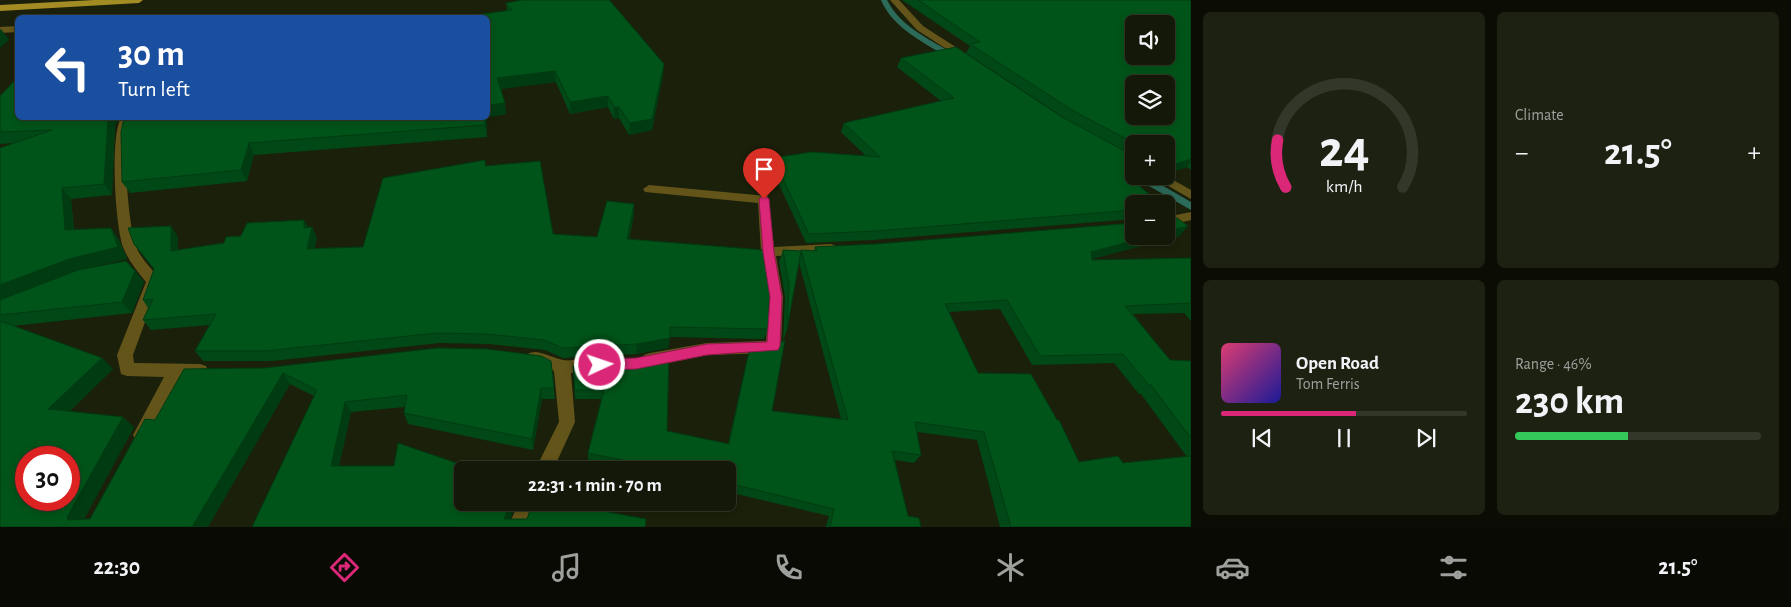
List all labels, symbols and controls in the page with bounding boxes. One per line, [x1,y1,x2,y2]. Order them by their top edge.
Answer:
map controls [1125,15,1175,245]
button: sound [1125,15,1175,65]
icon: left [35,35,100,100]
text: 30 m [118,37,185,72]
button: layers [1125,75,1175,125]
text: Turn left [118,78,190,100]
text: Climate [1515,107,1564,123]
text: 24 [1319,124,1369,176]
text: 21.5° [1604,134,1672,172]
button: + [1125,135,1175,185]
text: − [1515,139,1528,167]
text: + [1748,139,1761,167]
pin [743,148,785,199]
icon: arrive [750,155,778,183]
text: km/h [1326,178,1362,196]
button: − [1125,195,1175,245]
position arrow [573,338,625,390]
text: Open Road [1296,354,1379,373]
text: Range · 46% [1515,356,1592,372]
text: Tom Ferris [1296,376,1360,392]
text: 230 km [1515,383,1624,421]
icon: previous [1248,424,1276,452]
icon: pause [1330,424,1358,452]
icon: next [1412,424,1440,452]
speed limit sign: 30 [15,446,80,511]
text: 22:31 · 1 min · 70 m [528,476,662,495]
icon: directions [327,550,362,585]
icon: music [549,550,584,585]
icon: phone [771,550,806,585]
icon: climate [993,550,1028,585]
icon: car [1215,550,1250,585]
icon: filters [1436,550,1471,585]
text: 22:30 [93,556,140,578]
text: 21.5° [1658,556,1698,578]

